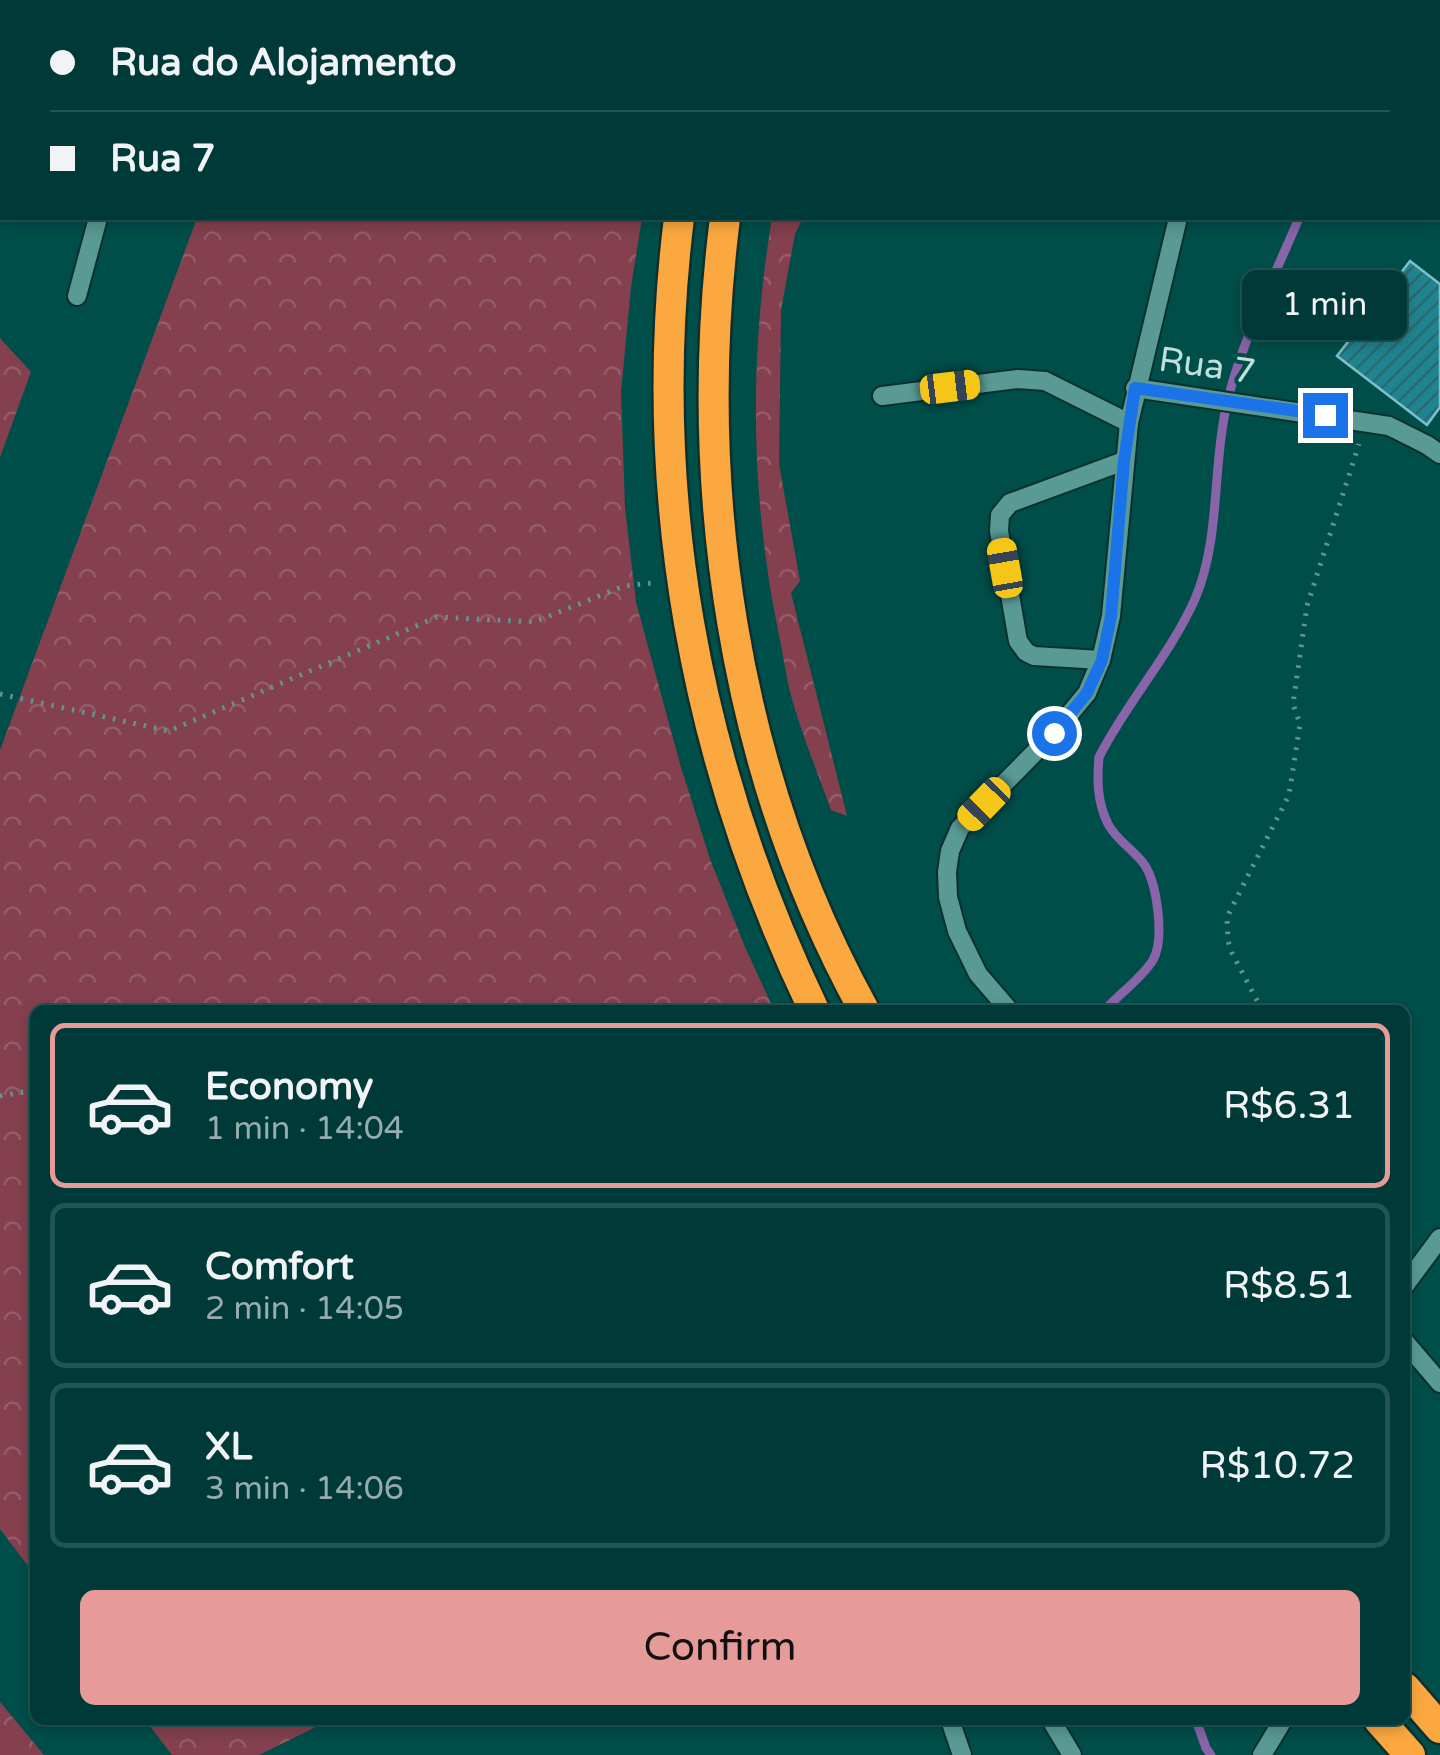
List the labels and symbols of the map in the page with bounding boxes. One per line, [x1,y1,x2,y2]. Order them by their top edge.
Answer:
callout: 1 min [1242,270,1408,340]
street label: Rua 7 [1156,338,1258,394]
car [918,368,982,406]
route end [1303,393,1348,438]
car [985,536,1025,600]
route start [1032,711,1077,756]
car [952,772,1016,836]

